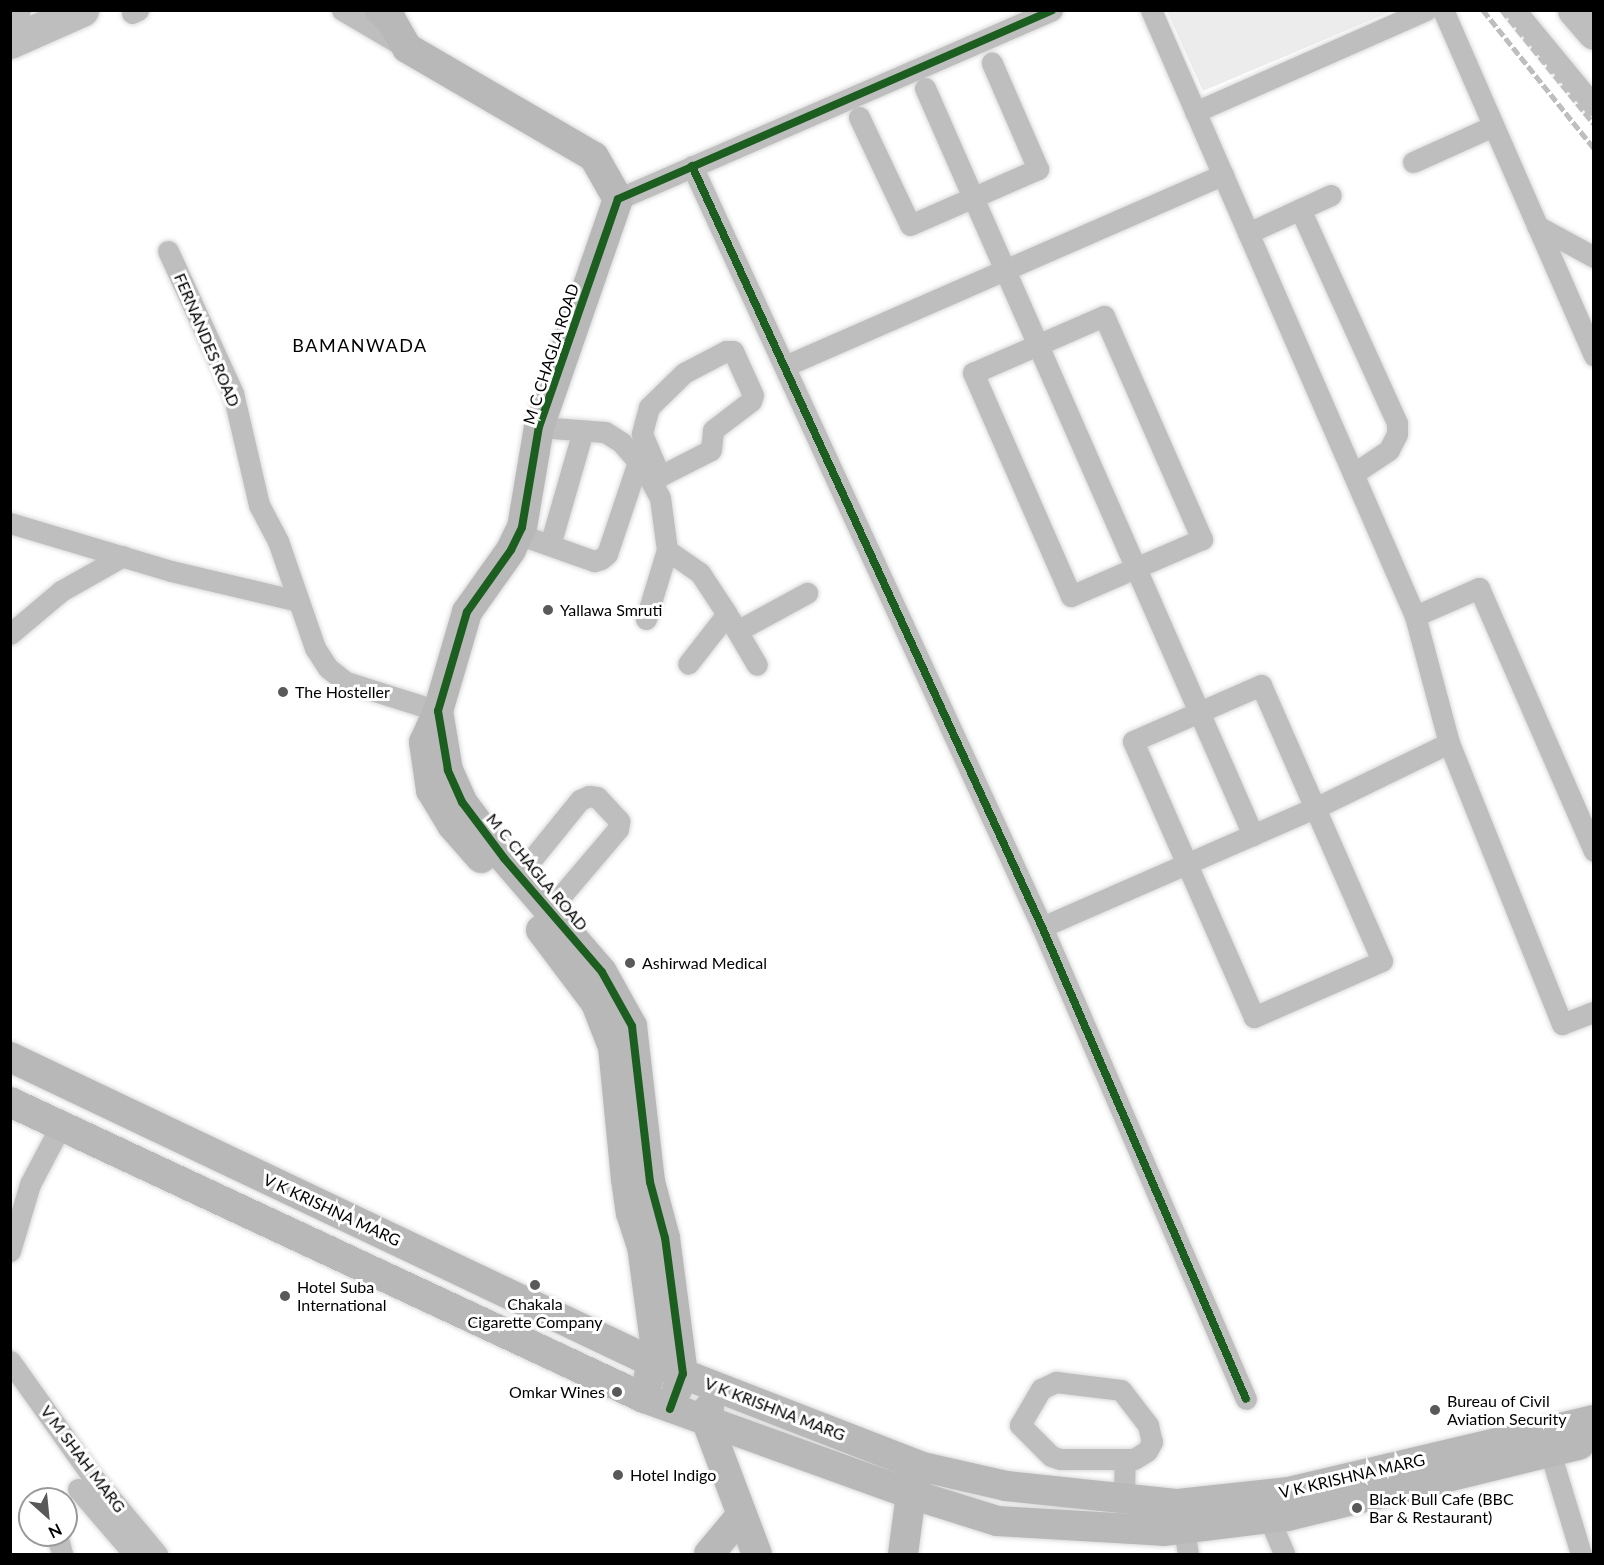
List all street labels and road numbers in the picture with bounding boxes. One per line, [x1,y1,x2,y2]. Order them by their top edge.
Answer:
street label: FERNANDES ROAD [170,270,244,410]
street label: M C CHAGLA ROAD [519,281,583,427]
street label: M C CHAGLA ROAD [482,809,592,935]
street label: V K KRISHNA MARG [260,1170,404,1250]
street label: V K KRISHNA MARG [702,1373,848,1445]
street label: V M SHAH MARG [36,1402,130,1516]
street label: V K KRISHNA MARG [1277,1450,1427,1502]

